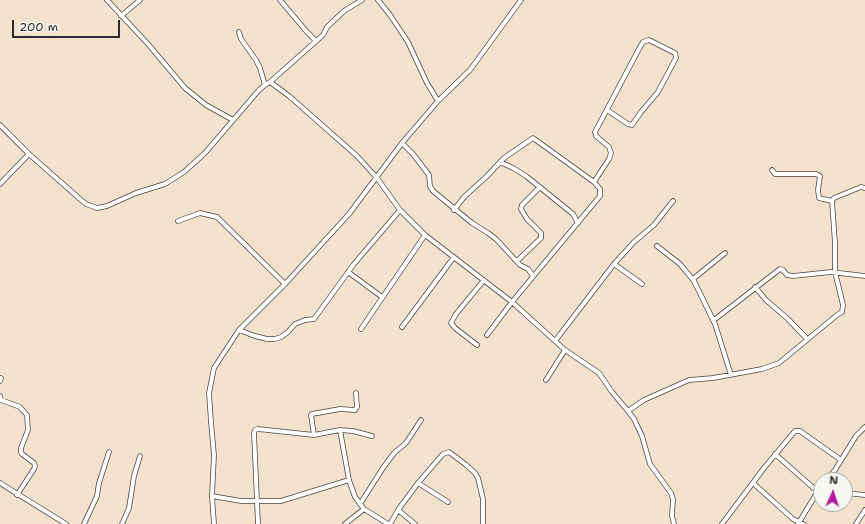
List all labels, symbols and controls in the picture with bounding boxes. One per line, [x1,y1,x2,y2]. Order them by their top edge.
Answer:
scale bar [14,12,122,38]
text: 200 m [19,19,58,35]
north arrow [813,472,853,512]
text: N [829,473,838,488]

